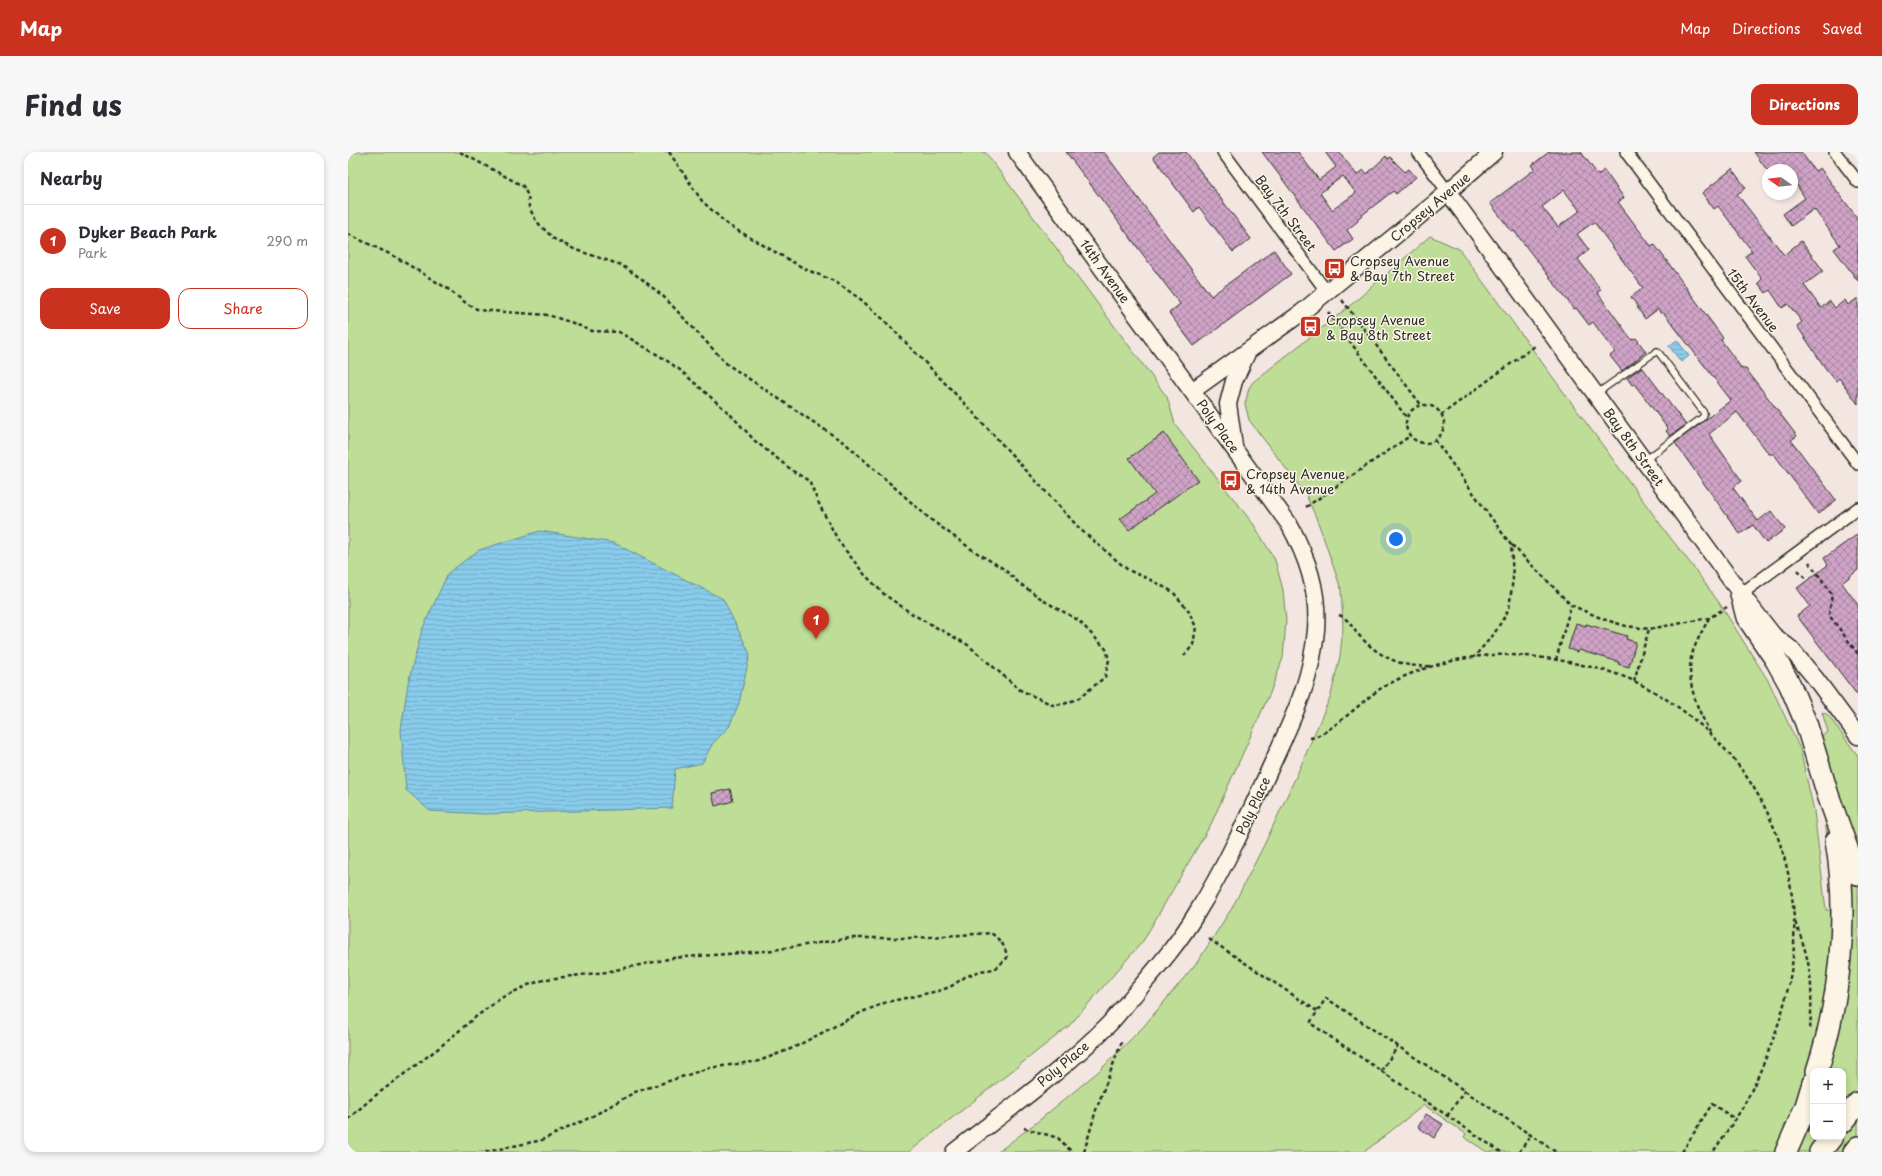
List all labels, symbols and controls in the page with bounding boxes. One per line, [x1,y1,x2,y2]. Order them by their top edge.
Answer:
text: Map [20,14,62,42]
text: Map [1680,18,1710,39]
text: Directions [1732,18,1800,39]
text: Saved [1822,18,1862,39]
text: Find us [24,83,122,126]
button: Directions [1751,84,1858,125]
north arrow [1762,164,1798,200]
text: Nearby [40,165,102,191]
street label: Cropsey Avenue [1386,167,1474,246]
street label: Bay 7th Street [1251,171,1321,255]
text: Dyker Beach Park [78,220,217,243]
text: 1 [50,231,56,250]
text: 290 m [267,231,308,250]
street label: 14th Avenue [1076,235,1135,307]
text: Park [78,243,107,262]
place label: Cropsey Avenue & Bay 7th Street [1350,251,1455,285]
bus stop icon: Cropsey Avenue & Bay 7th Street [1321,255,1347,281]
street label: 15th Avenue [1723,264,1784,336]
button: Save [40,288,170,329]
button: Share [178,288,308,329]
place label: Cropsey Avenue & Bay 8th Street [1326,310,1431,344]
bus stop icon: Cropsey Avenue & Bay 8th Street [1298,314,1324,340]
street label: Poly Place [1192,395,1244,457]
street label: Bay 8th Street [1600,404,1669,490]
place label: Cropsey Avenue & 14th Avenue [1246,464,1345,498]
bus stop icon: Cropsey Avenue & 14th Avenue [1217,468,1243,494]
your location [1386,529,1406,549]
pin: 1 [803,606,829,639]
street label: Poly Place [1231,773,1274,838]
street label: Poly Place [1033,1036,1093,1091]
map controls [1810,1068,1846,1140]
button: + [1810,1068,1846,1104]
button: − [1810,1104,1846,1140]

